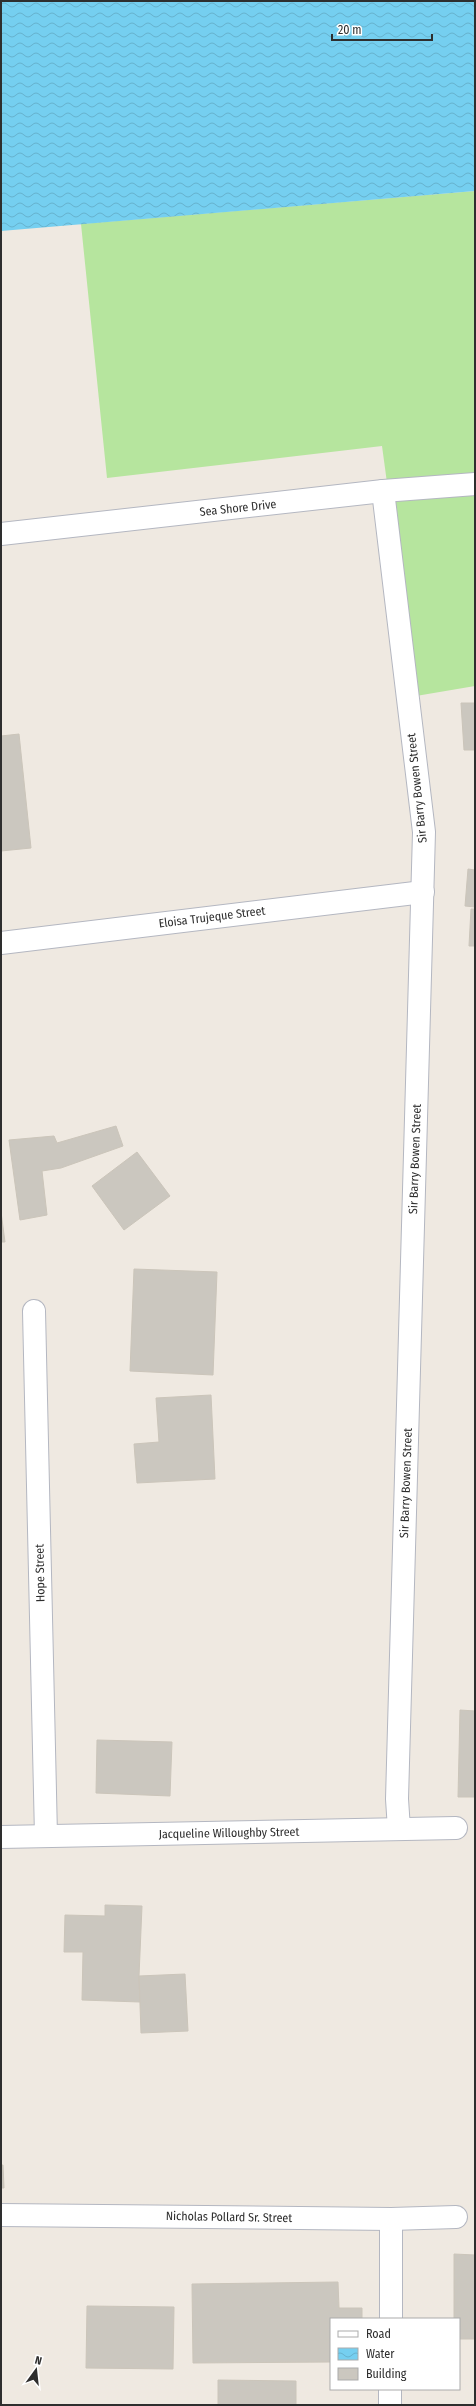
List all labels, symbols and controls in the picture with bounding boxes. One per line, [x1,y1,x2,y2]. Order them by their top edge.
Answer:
scale bar [332,16,432,42]
text: 20 m [338,23,362,37]
street label: Sea Shore Drive [199,497,277,519]
street label: Sir Barry Bowen Street [404,732,430,844]
street label: Eloisa Trujeque Street [158,904,266,930]
street label: Sir Barry Bowen Street [406,1104,424,1214]
street label: Sir Barry Bowen Street [397,1428,415,1538]
street label: Hope Street [32,1544,48,1602]
street label: Jacqueline Willoughby Street [158,1825,300,1841]
street label: Nicholas Pollard Sr. Street [166,2209,292,2225]
legend [330,2318,460,2390]
text: Road [366,2327,391,2341]
text: Water [366,2347,395,2361]
north arrow [16,2350,56,2390]
text: N [34,2354,43,2368]
text: Building [366,2367,407,2381]

